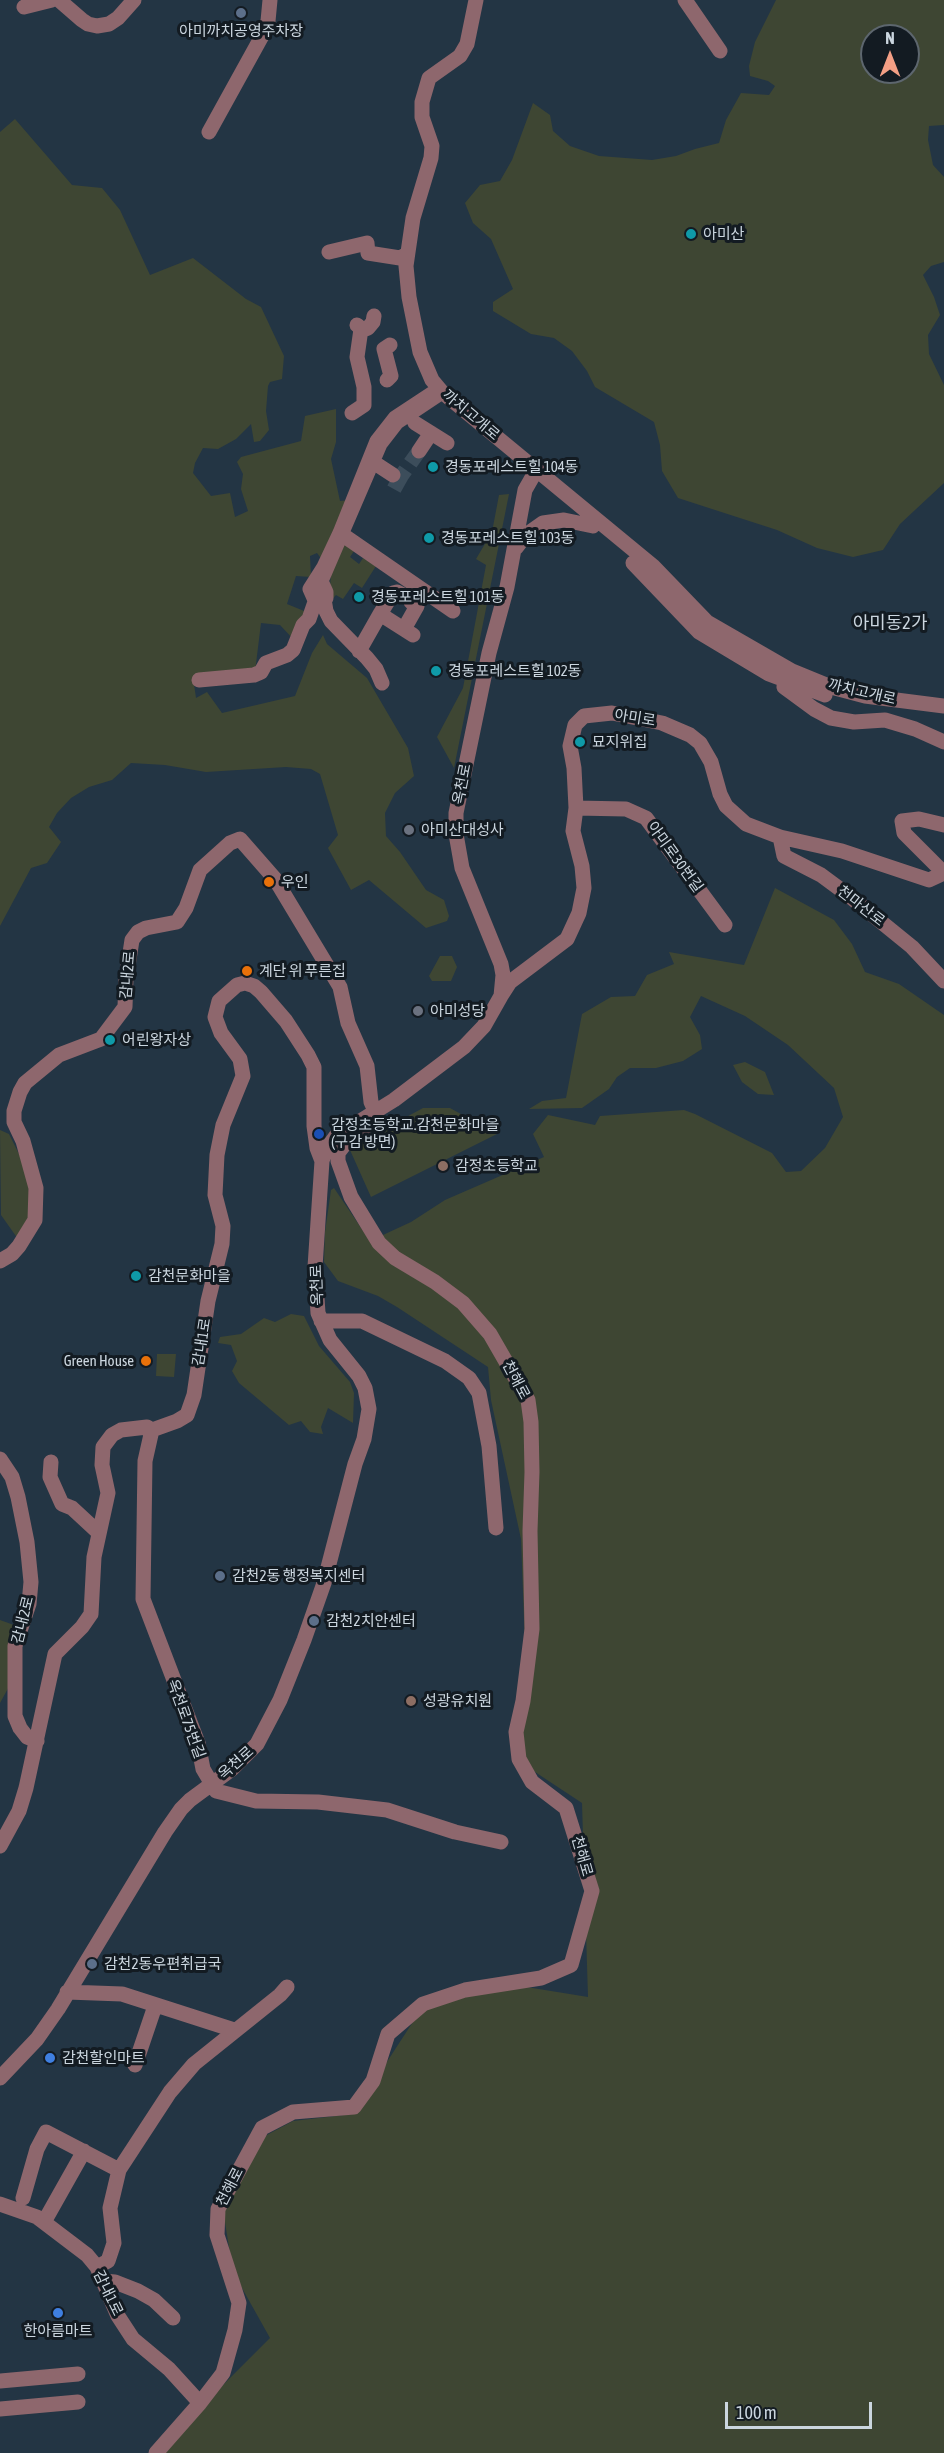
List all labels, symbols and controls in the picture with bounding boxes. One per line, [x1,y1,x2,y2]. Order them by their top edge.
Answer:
marker: 아미까치공영주차장 [234,6,248,20]
place label: 아미까치공영주차장 [179,22,303,40]
north arrow [860,24,920,84]
text: N [885,29,895,47]
place label: 아미산 [703,225,744,243]
marker: 아미산 [684,227,698,241]
street label: 까치고개로 [439,386,503,444]
place label: 경동포레스트힐 104동 [445,458,579,476]
marker: 경동포레스트힐 104동 [426,460,440,474]
place label: 경동포레스트힐 103동 [441,529,575,547]
marker: 경동포레스트힐 103동 [422,531,436,545]
place label: 경동포레스트힐 101동 [371,588,505,606]
marker: 경동포레스트힐 101동 [352,590,366,604]
district label: 아미동2가 [853,612,927,634]
place label: 경동포레스트힐 102동 [448,662,582,680]
marker: 경동포레스트힐 102동 [429,664,443,678]
street label: 까치고개로 [826,675,898,709]
street label: 아미로 [613,706,657,730]
place label: 묘지위집 [592,733,647,751]
marker: 묘지위집 [573,735,587,749]
street label: 옥천로 [449,762,475,806]
street label: 아미로30번길 [643,818,707,896]
place label: 아미산대성사 [421,821,504,839]
marker: 아미산대성사 [402,823,416,837]
place label: 우인 [281,873,309,891]
marker: 우인 [262,875,276,889]
street label: 천마산로 [834,882,888,930]
street label: 감내2로 [117,950,139,1000]
place label: 계단 위 푸른집 [259,962,346,980]
marker: 계단 위 푸른집 [240,964,254,978]
place label: 아미성당 [430,1002,485,1020]
marker: 아미성당 [411,1004,425,1018]
place label: 어린왕자상 [122,1031,191,1049]
marker: 어린왕자상 [103,1033,117,1047]
place label: 감정초등학교.감천문화마을 (구감 방면) [331,1116,499,1151]
marker: 감정초등학교.감천문화마을 (구감 방면) [312,1127,326,1141]
place label: 감정초등학교 [455,1157,538,1175]
marker: 감정초등학교 [436,1159,450,1173]
street label: 옥천로 [307,1264,327,1306]
place label: 감천문화마을 [148,1267,231,1285]
marker: 감천문화마을 [129,1269,143,1283]
street label: 감내1로 [189,1317,215,1367]
place label: Green House [64,1352,134,1370]
marker: Green House [139,1354,153,1368]
street label: 천해로 [498,1357,534,1403]
place label: 감천2동 행정복지센터 [232,1567,365,1585]
marker: 감천2동 행정복지센터 [213,1569,227,1583]
street label: 감내2로 [8,1594,38,1646]
place label: 감천2치안센터 [326,1612,416,1630]
marker: 감천2치안센터 [307,1614,321,1628]
street label: 옥천로75번길 [163,1677,209,1761]
place label: 성광유치원 [423,1692,492,1710]
marker: 성광유치원 [404,1694,418,1708]
street label: 옥천로 [215,1742,257,1784]
street label: 천해로 [568,1834,596,1878]
place label: 감천2동우편취급국 [104,1955,221,1973]
marker: 감천2동우편취급국 [85,1957,99,1971]
place label: 감천할인마트 [62,2049,145,2067]
marker: 감천할인마트 [43,2051,57,2065]
street label: 천해로 [213,2164,247,2210]
street label: 감내1로 [89,2267,127,2319]
marker: 한아름마트 [51,2306,65,2320]
place label: 한아름마트 [24,2322,92,2340]
scale bar [728,2390,875,2428]
text: 100 m [736,2402,777,2423]

